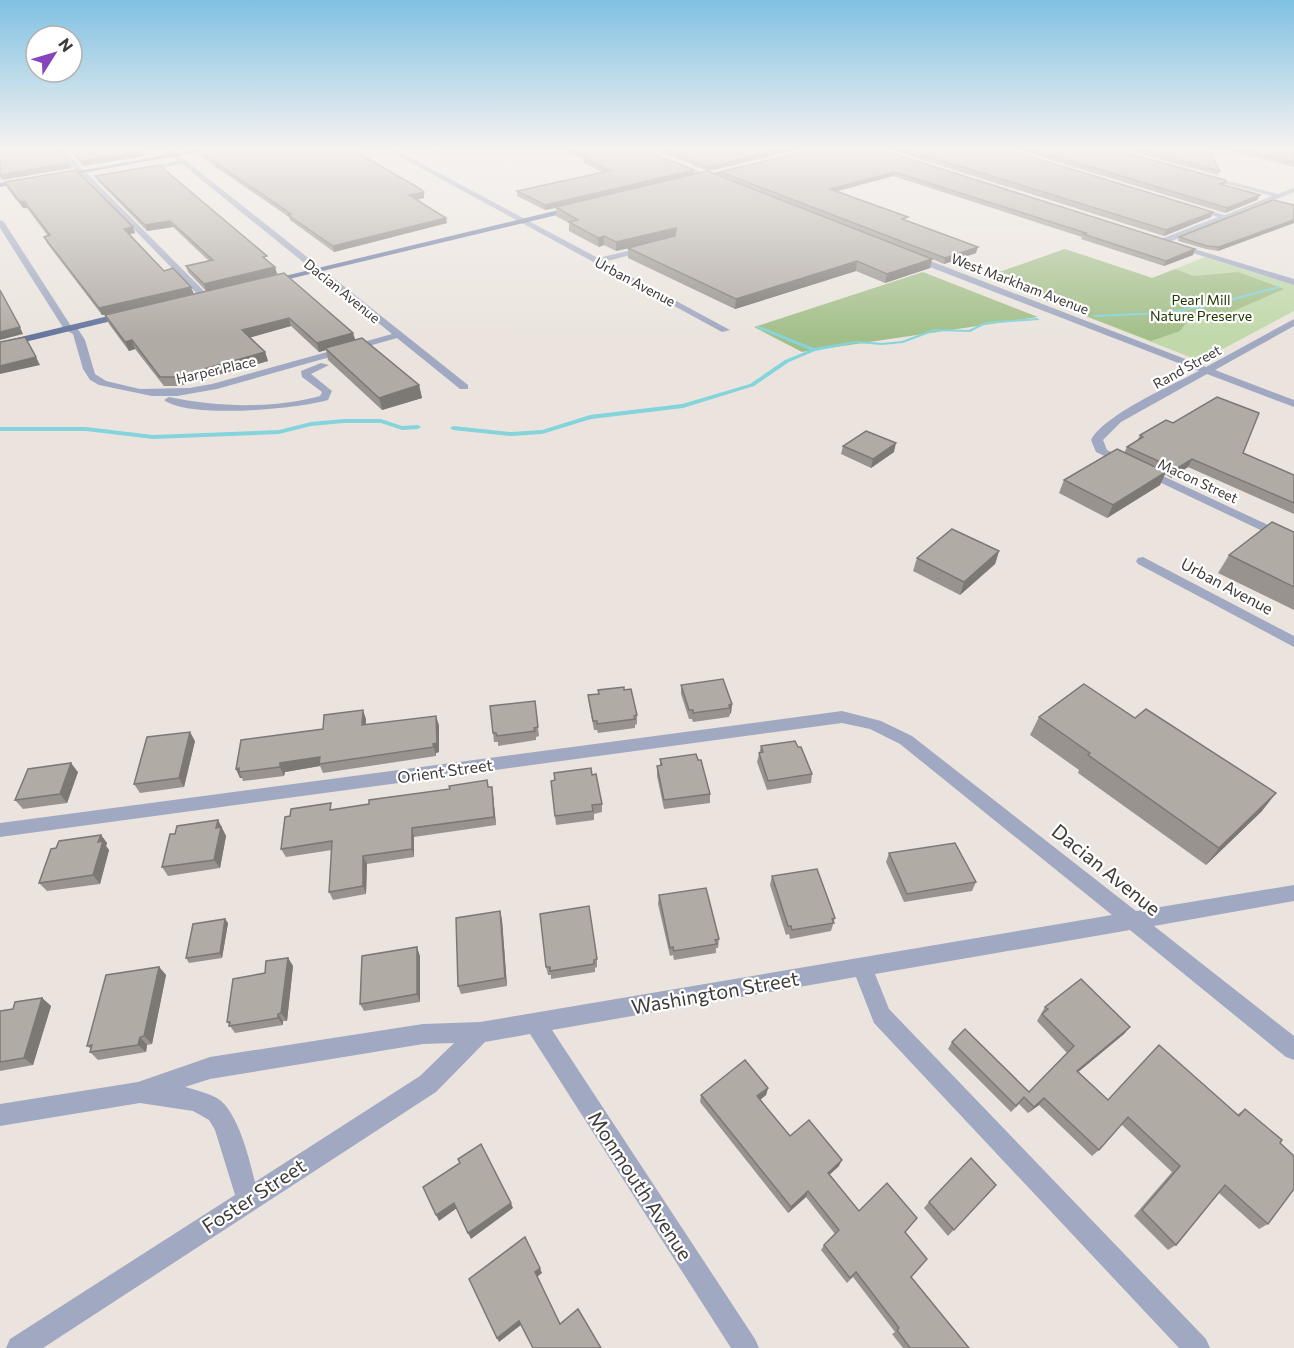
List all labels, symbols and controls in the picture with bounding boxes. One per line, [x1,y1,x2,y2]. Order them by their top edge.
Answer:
north arrow [24,24,84,84]
text: N [55,34,78,55]
street label: West Markham Avenue [949,249,1091,318]
street label: Urban Avenue [592,253,678,310]
street label: Dacian Avenue [301,255,384,326]
park label: Pearl Mill Nature Preserve [1150,291,1252,324]
street label: Rand Street [1150,341,1224,392]
street label: Harper Place [174,352,257,387]
street label: Macon Street [1156,455,1241,507]
street label: Urban Avenue [1178,553,1276,618]
street label: Orient Street [396,754,494,787]
street label: Dacian Avenue [1048,818,1166,920]
street label: Washington Street [629,965,800,1019]
street label: Monmouth Avenue [584,1106,698,1265]
street label: Foster Street [197,1153,310,1238]

